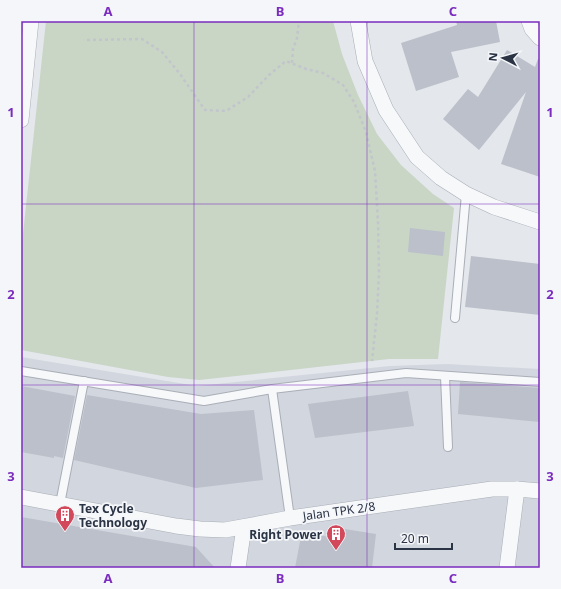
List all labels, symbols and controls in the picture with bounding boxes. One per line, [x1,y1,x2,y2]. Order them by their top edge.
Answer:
text: A [104,2,113,20]
text: B [276,2,284,20]
text: C [449,2,457,20]
north arrow [483,38,523,78]
text: N [485,52,500,62]
text: 1 [7,103,15,121]
text: 1 [546,103,554,121]
text: 2 [7,285,15,303]
text: 2 [546,285,554,303]
text: 3 [7,467,15,485]
text: 3 [546,467,554,485]
street label: Jalan TPK 2/8 [301,497,376,525]
place label: Tex Cycle Technology [79,500,147,531]
building icon: Tex Cycle Technology [54,504,76,532]
building icon: Right Power [325,523,347,551]
scale bar [395,525,452,551]
place label: Right Power [249,526,323,543]
text: 20 m [401,530,429,547]
text: A [104,569,113,587]
text: B [276,569,284,587]
text: C [449,569,457,587]

